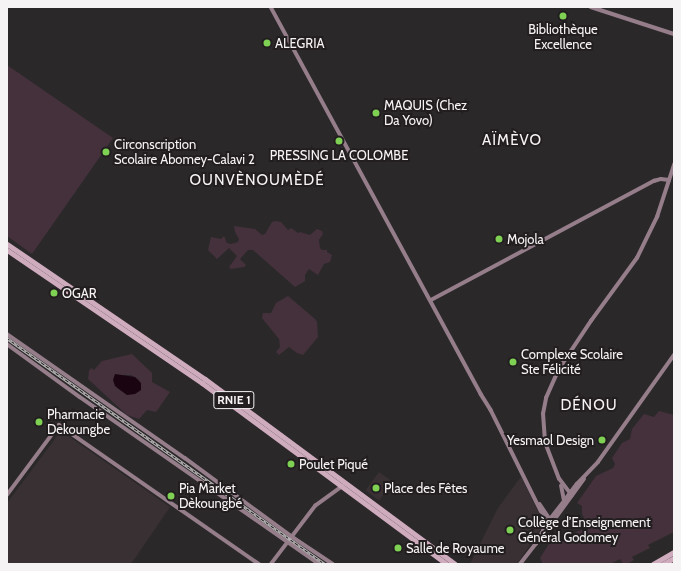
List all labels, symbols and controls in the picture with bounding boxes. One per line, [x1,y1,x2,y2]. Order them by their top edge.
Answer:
marker: Bibliothèque Excellence [558,11,568,21]
place label: Bibliothèque Excellence [528,22,598,53]
place label: ALEGRIA [275,35,324,51]
marker: ALEGRIA [262,38,272,48]
place label: MAQUIS (Chez Da Yovo) [384,98,467,129]
marker: MAQUIS (Chez Da Yovo) [371,108,381,118]
district label: AÏMÈVO [482,132,542,150]
marker: PRESSING LA COLOMBE [334,136,344,146]
place label: Circonscription Scolaire Abomey-Calavi 2 [114,137,255,168]
marker: Circonscription Scolaire Abomey-Calavi 2 [101,147,111,157]
place label: PRESSING LA COLOMBE [270,147,408,163]
district label: OUNVÈNOUMÈDÉ [190,172,324,190]
place label: Mojola [507,231,544,247]
marker: Mojola [494,234,504,244]
place label: OGAR [62,285,97,301]
marker: OGAR [49,288,59,298]
place label: Complexe Scolaire Ste Félicité [521,347,623,378]
marker: Complexe Scolaire Ste Félicité [508,357,518,367]
road number: RNIE 1 [213,390,255,410]
district label: DÉNOU [560,397,618,415]
place label: Pharmacie Dekoungbe [47,407,110,438]
marker: Pharmacie Dekoungbe [34,417,44,427]
place label: Yesmaol Design [507,432,594,448]
marker: Yesmaol Design [597,435,607,445]
place label: Poulet Piqué [299,456,368,472]
marker: Poulet Piqué [286,459,296,469]
place label: Place des Fêtes [384,480,467,496]
place label: Pia Market Dèkoungbé [179,481,242,512]
marker: Place des Fêtes [371,483,381,493]
marker: Pia Market Dèkoungbé [166,491,176,501]
place label: Collège d’Enseignement Général Godomey [518,515,651,546]
marker: Collège d’Enseignement Général Godomey [505,525,515,535]
place label: Salle de Royaume [406,540,504,556]
marker: Salle de Royaume [393,543,403,553]

